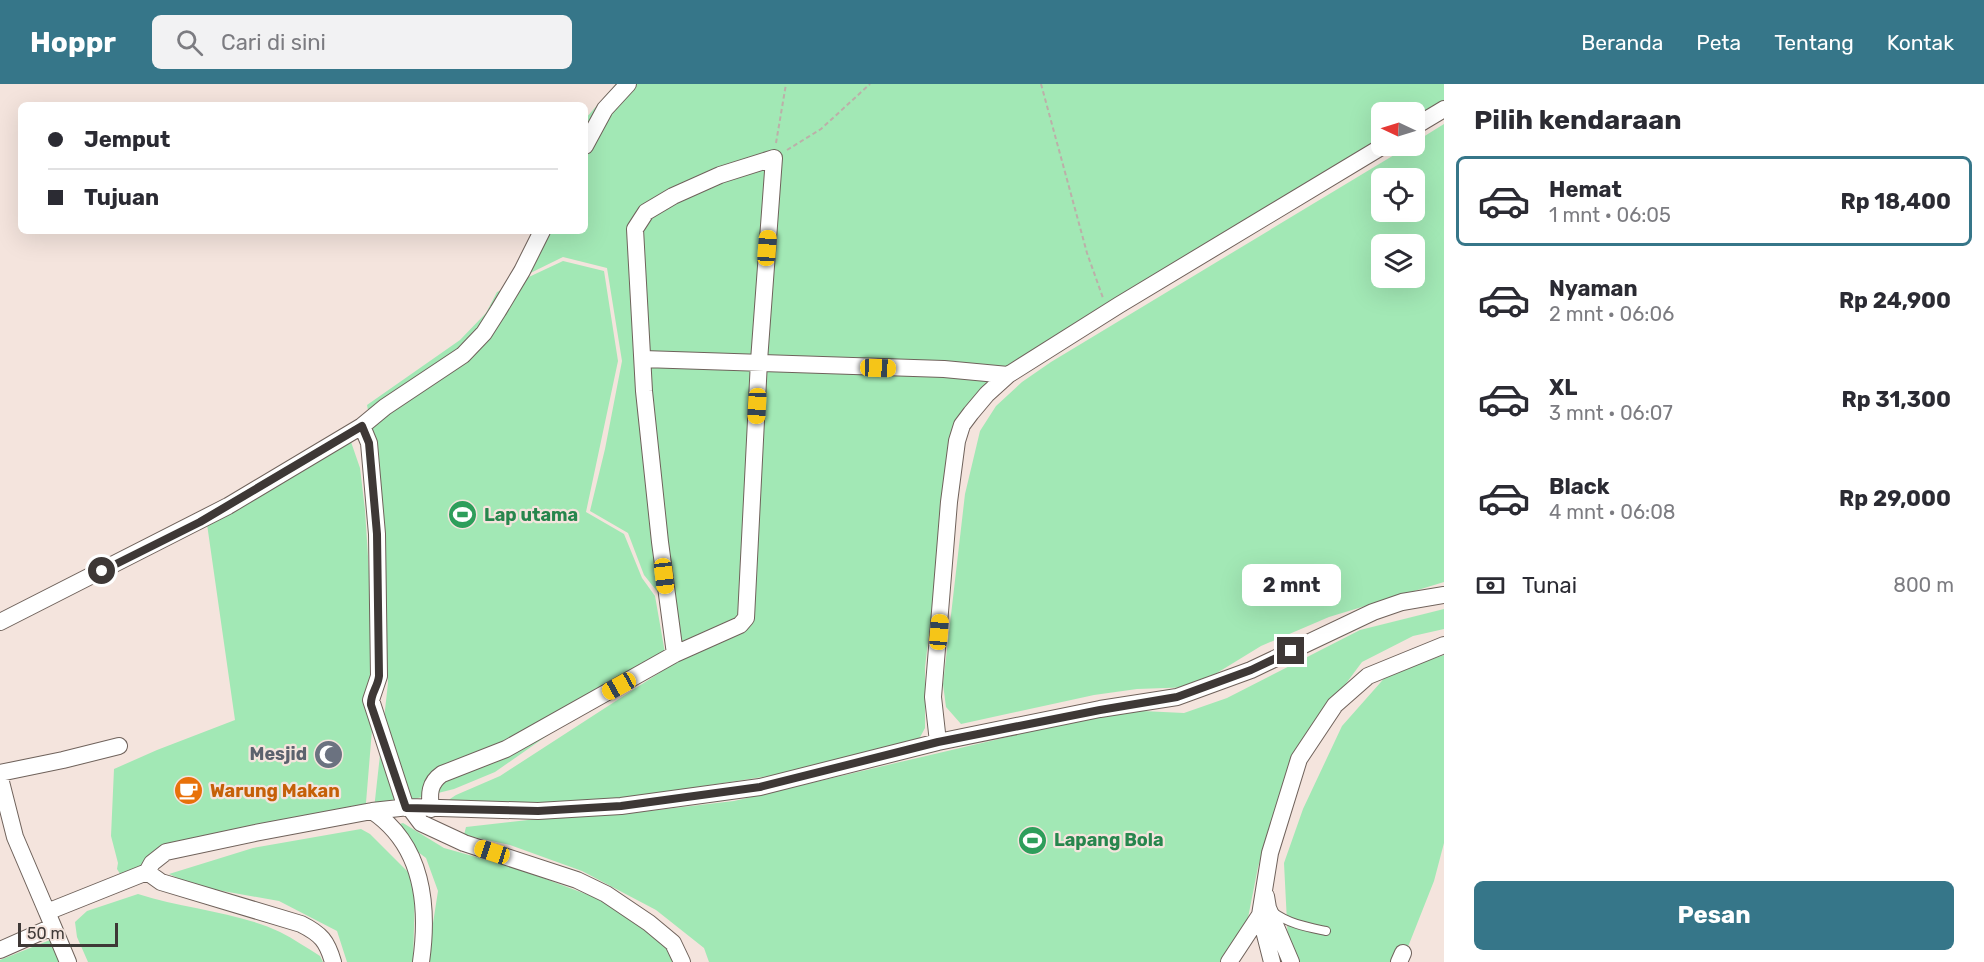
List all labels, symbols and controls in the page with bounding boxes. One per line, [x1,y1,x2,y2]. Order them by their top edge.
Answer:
search box [152,15,572,69]
text: Hoppr [30,26,116,59]
icon: search [173,26,206,59]
text: Cari di sini [221,29,326,56]
text: Beranda [1581,30,1663,55]
text: Peta [1696,30,1741,55]
text: Tentang [1774,30,1854,55]
text: Kontak [1887,30,1954,55]
north arrow [1371,102,1425,156]
map controls [1371,102,1425,288]
text: Pilih kendaraan [1474,104,1682,136]
text: Jemput [84,126,170,153]
button: locate [1371,168,1425,222]
icon: car [1477,174,1531,228]
text: Hemat [1549,176,1622,203]
text: Tujuan [84,184,159,211]
text: Rp 18,400 [1841,188,1951,215]
text: 1 mnt · 06:05 [1549,203,1671,227]
car [757,229,777,267]
button: layers [1371,234,1425,288]
icon: car [1477,273,1531,327]
text: Nyaman [1549,275,1638,302]
text: Rp 24,900 [1839,287,1951,314]
text: 2 mnt · 06:06 [1549,302,1674,326]
car [860,358,896,378]
icon: car [1477,372,1531,426]
text: XL [1549,374,1577,401]
text: Rp 31,300 [1842,386,1951,413]
car [747,388,767,424]
text: 3 mnt · 06:07 [1549,401,1673,425]
icon: car [1477,471,1531,525]
text: Black [1549,473,1610,500]
text: Rp 29,000 [1839,485,1951,512]
sports icon: Lap utama [447,499,479,531]
text: 4 mnt · 06:08 [1549,500,1676,524]
place label: Lap utama [484,504,578,526]
route start [88,557,115,584]
car [653,557,675,595]
callout: 2 mnt [1242,564,1340,606]
icon: cash [1474,569,1507,602]
text: Tunai [1522,572,1577,599]
text: 2 mnt [1263,573,1320,597]
text: 800 m [1893,573,1954,597]
car [928,613,950,651]
route end [1277,637,1304,664]
car [599,669,639,703]
mosque icon: Mesjid [312,738,344,770]
place label: Mesjid [249,743,307,765]
cafe icon: Warung Makan [173,775,205,807]
place label: Warung Makan [210,780,340,802]
sports icon: Lapang Bola [1017,824,1049,856]
place label: Lapang Bola [1054,829,1164,851]
car [472,838,512,866]
button: Pesan [1474,881,1954,950]
scale bar [18,920,118,948]
text: 50 m [27,924,65,943]

